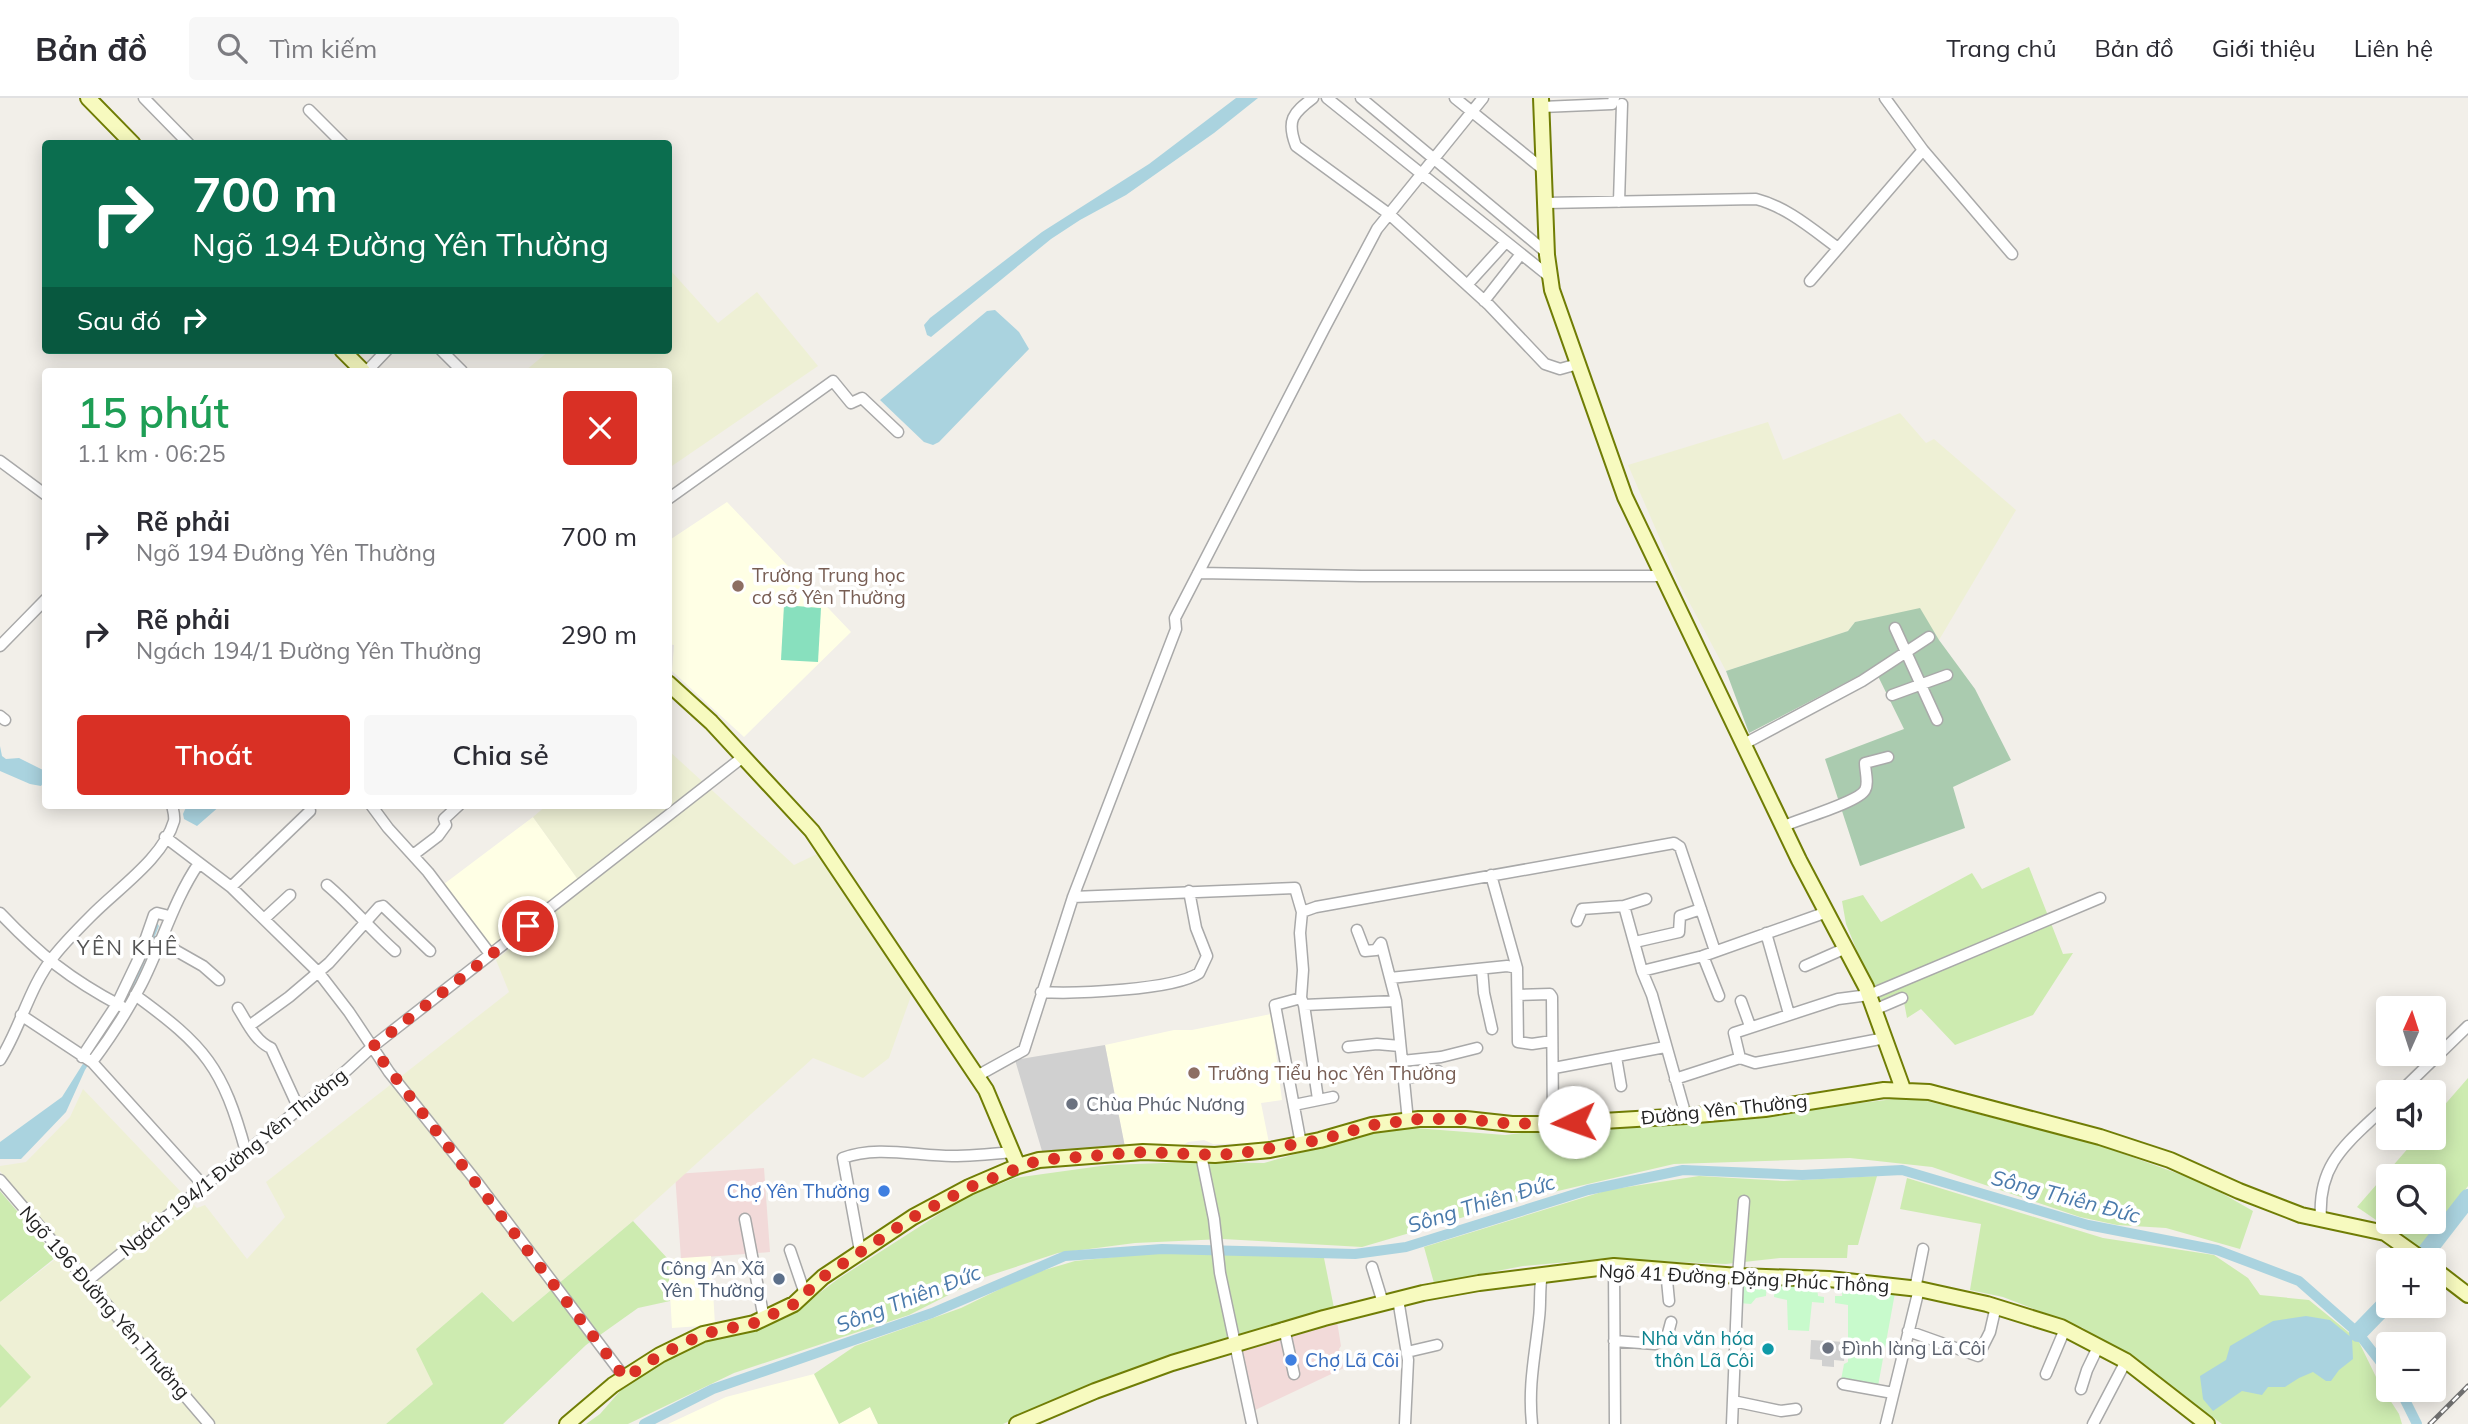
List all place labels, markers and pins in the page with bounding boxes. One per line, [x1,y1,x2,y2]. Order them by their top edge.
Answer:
place label: Trường Trung học cơ sở Yên Thường [752,563,906,609]
marker: Trường Trung học cơ sở Yên Thường [730,578,746,594]
pin [498,896,558,956]
place label: Trường Tiểu học Yên Thường [1208,1061,1456,1085]
marker: Trường Tiểu học Yên Thường [1186,1065,1202,1081]
place label: Chùa Phúc Nương [1086,1092,1245,1116]
marker: Chùa Phúc Nương [1064,1096,1080,1112]
place label: Chợ Yên Thường [727,1179,870,1203]
marker: Chợ Yên Thường [876,1183,892,1199]
place label: Công An Xã Yên Thường [660,1256,765,1302]
marker: Công An Xã Yên Thường [771,1271,787,1287]
place label: Nhà văn hóa thôn Lã Côi [1641,1326,1754,1372]
place label: Đình làng Lã Côi [1842,1336,1986,1360]
marker: Đình làng Lã Côi [1820,1340,1836,1356]
marker: Nhà văn hóa thôn Lã Côi [1760,1341,1776,1357]
place label: Chợ Lã Côi [1305,1348,1399,1372]
marker: Chợ Lã Côi [1283,1352,1299,1368]

